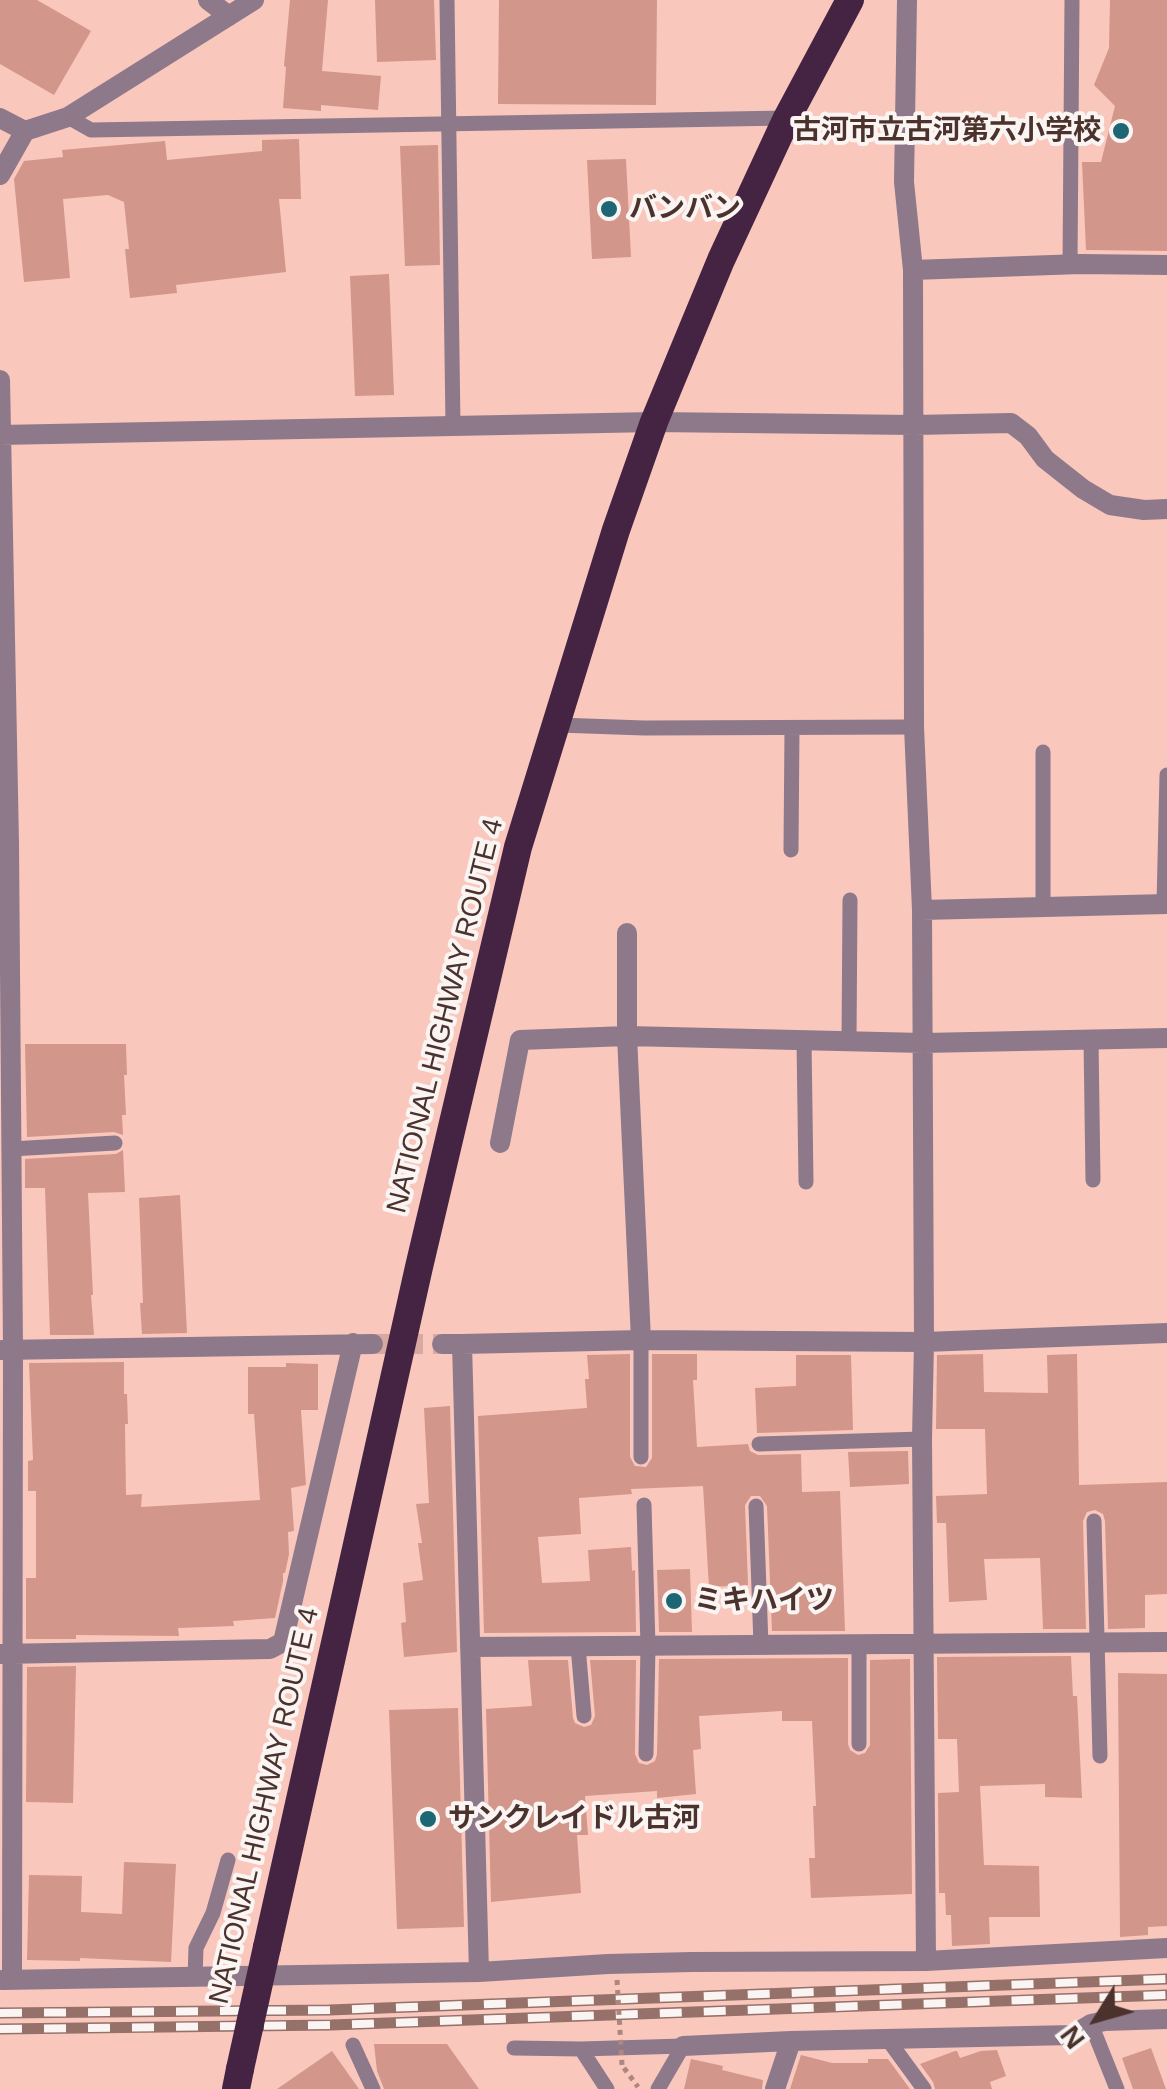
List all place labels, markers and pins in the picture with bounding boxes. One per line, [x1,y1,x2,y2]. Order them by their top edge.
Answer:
place label: 古河市立古河第六小学校 [793,114,1101,148]
marker: 古河市立古河第六小学校 [1110,120,1132,142]
place label: バンバン [629,192,741,226]
marker: バンバン [598,198,620,220]
place label: ミキハイツ [694,1584,834,1618]
marker: ミキハイツ [663,1590,685,1612]
place label: サンクレイドル古河 [448,1802,700,1836]
marker: サンクレイドル古河 [417,1808,439,1830]

